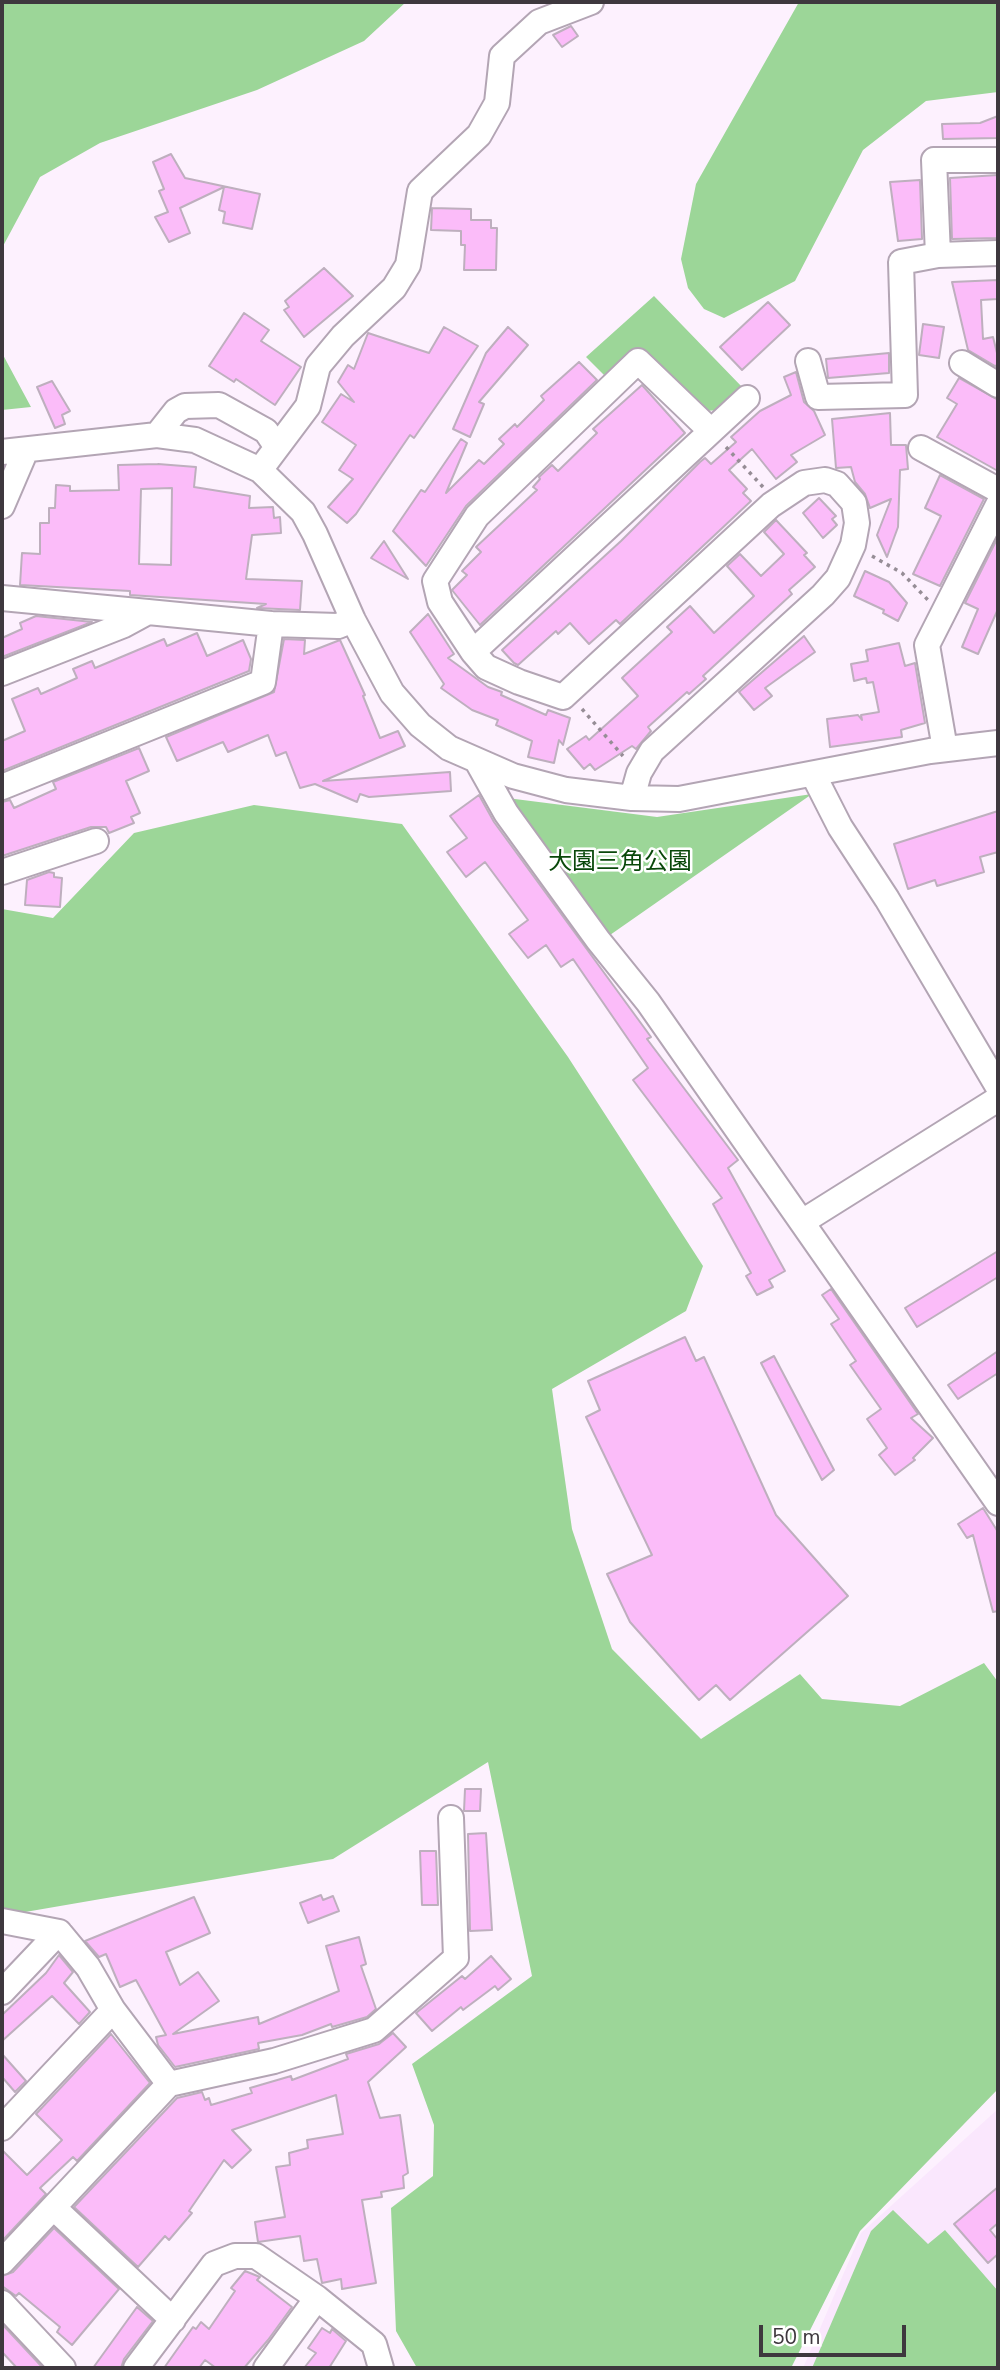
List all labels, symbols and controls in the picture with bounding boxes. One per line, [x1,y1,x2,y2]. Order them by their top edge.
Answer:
park label: 大園三角公園 [548,849,692,877]
scale bar [762,2310,909,2354]
text: 50 m [772,2323,821,2351]

